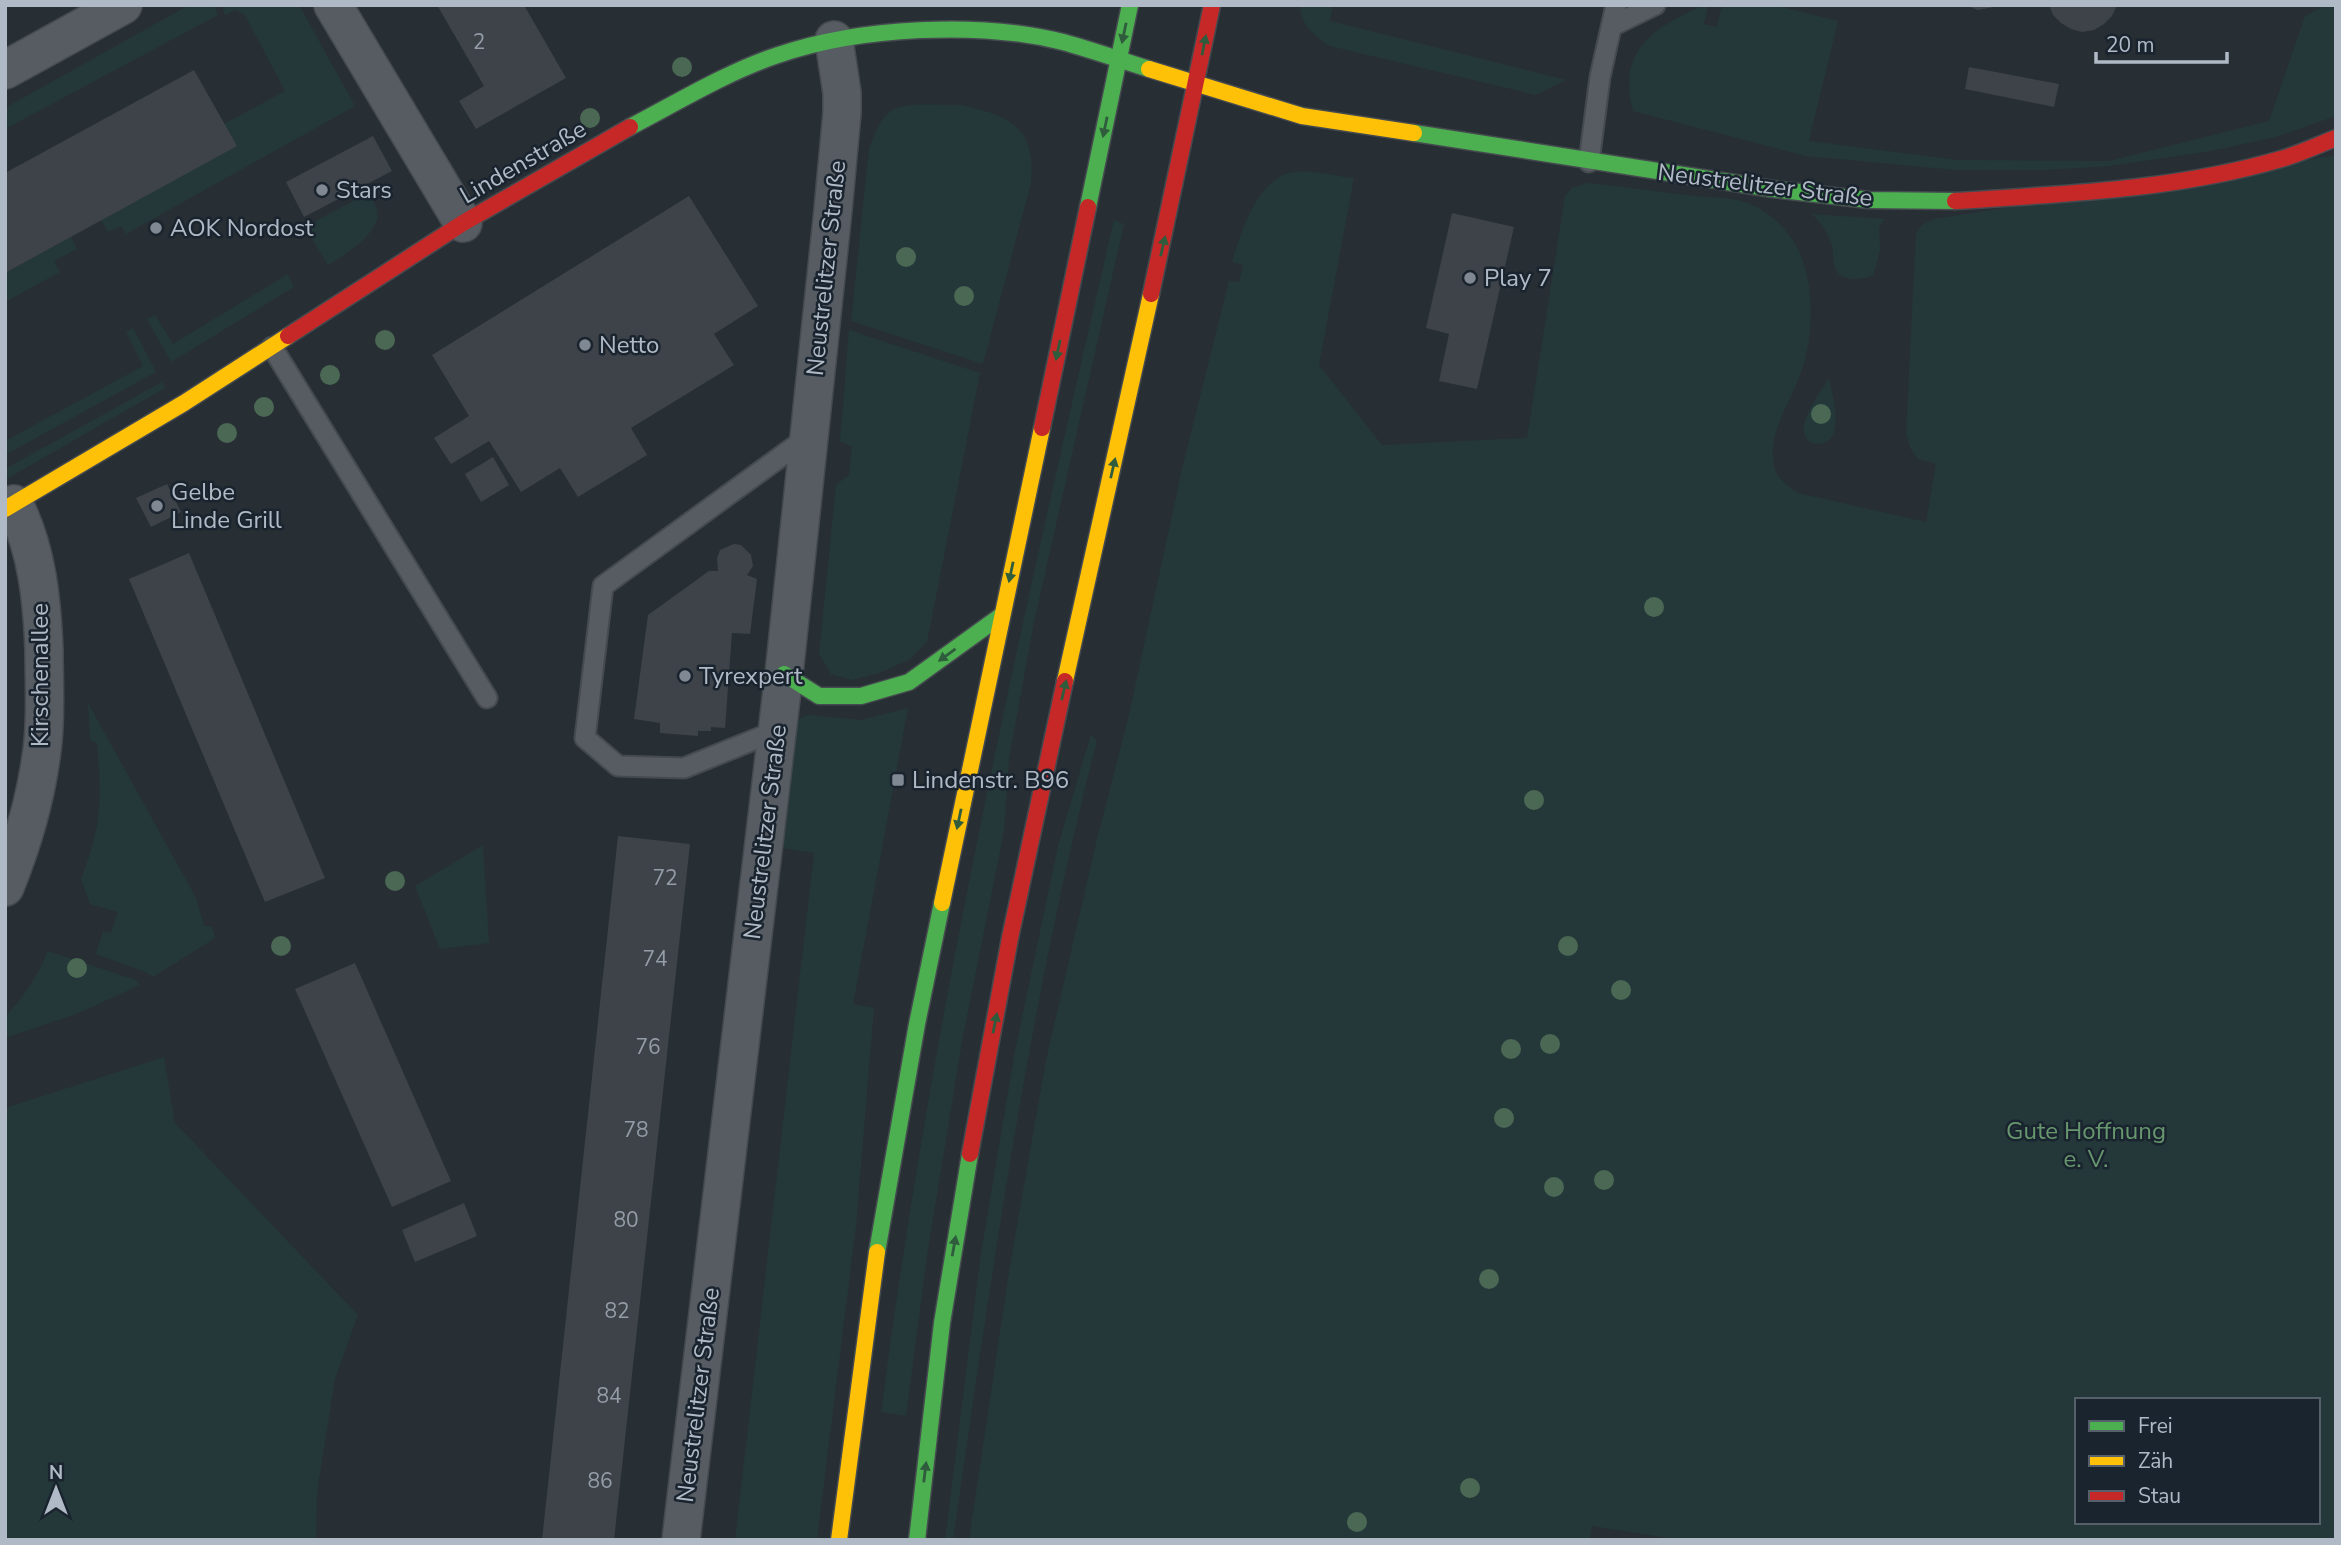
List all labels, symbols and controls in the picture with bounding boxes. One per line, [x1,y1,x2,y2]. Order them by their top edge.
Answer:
scale bar [2096,21,2227,65]
one-way arrow [1118,22,1129,44]
house number: 2 [473,28,485,56]
text: 20 m [2106,31,2155,59]
one-way arrow [1198,34,1209,56]
street label: Lindenstraße [454,113,592,211]
one-way arrow [1099,116,1110,138]
street label: Neustrelitzer Straße [1656,156,1874,214]
street label: Neustrelitzer Straße [799,159,853,377]
place label: Stars [336,174,392,206]
marker: Stars [314,182,330,198]
place label: AOK Nordost [170,212,314,244]
marker: AOK Nordost [148,220,164,236]
one-way arrow [1157,234,1168,256]
place label: Play 7 [1484,262,1552,294]
marker: Play 7 [1462,270,1478,286]
place label: Netto [599,329,659,361]
marker: Netto [577,337,593,353]
one-way arrow [1053,339,1064,361]
one-way arrow [1108,457,1119,479]
place label: Gelbe Linde Grill [171,476,282,536]
marker: Gelbe Linde Grill [149,498,165,514]
one-way arrow [1006,561,1017,583]
street label: Kirschenallee [24,603,56,747]
one-way arrow [938,647,956,661]
place label: Tyrexpert [699,660,803,692]
marker: Tyrexpert [677,668,693,684]
one-way arrow [1059,679,1070,701]
street label: Neustrelitzer Straße [736,723,794,941]
place label: Lindenstr. B96 [912,764,1069,796]
marker: Lindenstr. B96 [890,772,906,788]
one-way arrow [953,808,964,830]
house number: 72 [652,864,678,892]
house number: 74 [642,945,668,973]
one-way arrow [990,1012,1001,1034]
house number: 76 [635,1033,661,1061]
park label: Gute Hoffnung e. V. [2006,1115,2166,1175]
house number: 78 [623,1116,649,1144]
house number: 80 [613,1206,639,1234]
one-way arrow [949,1235,960,1257]
street label: Neustrelitzer Straße [669,1286,727,1504]
house number: 82 [604,1297,630,1325]
house number: 84 [596,1382,622,1410]
legend [2075,1398,2320,1524]
text: Frei [2138,1412,2173,1440]
text: Zäh [2138,1447,2173,1475]
north arrow [21,1454,91,1524]
text: N [49,1460,63,1486]
one-way arrow [920,1461,931,1483]
house number: 86 [587,1467,613,1495]
text: Stau [2138,1482,2181,1510]

